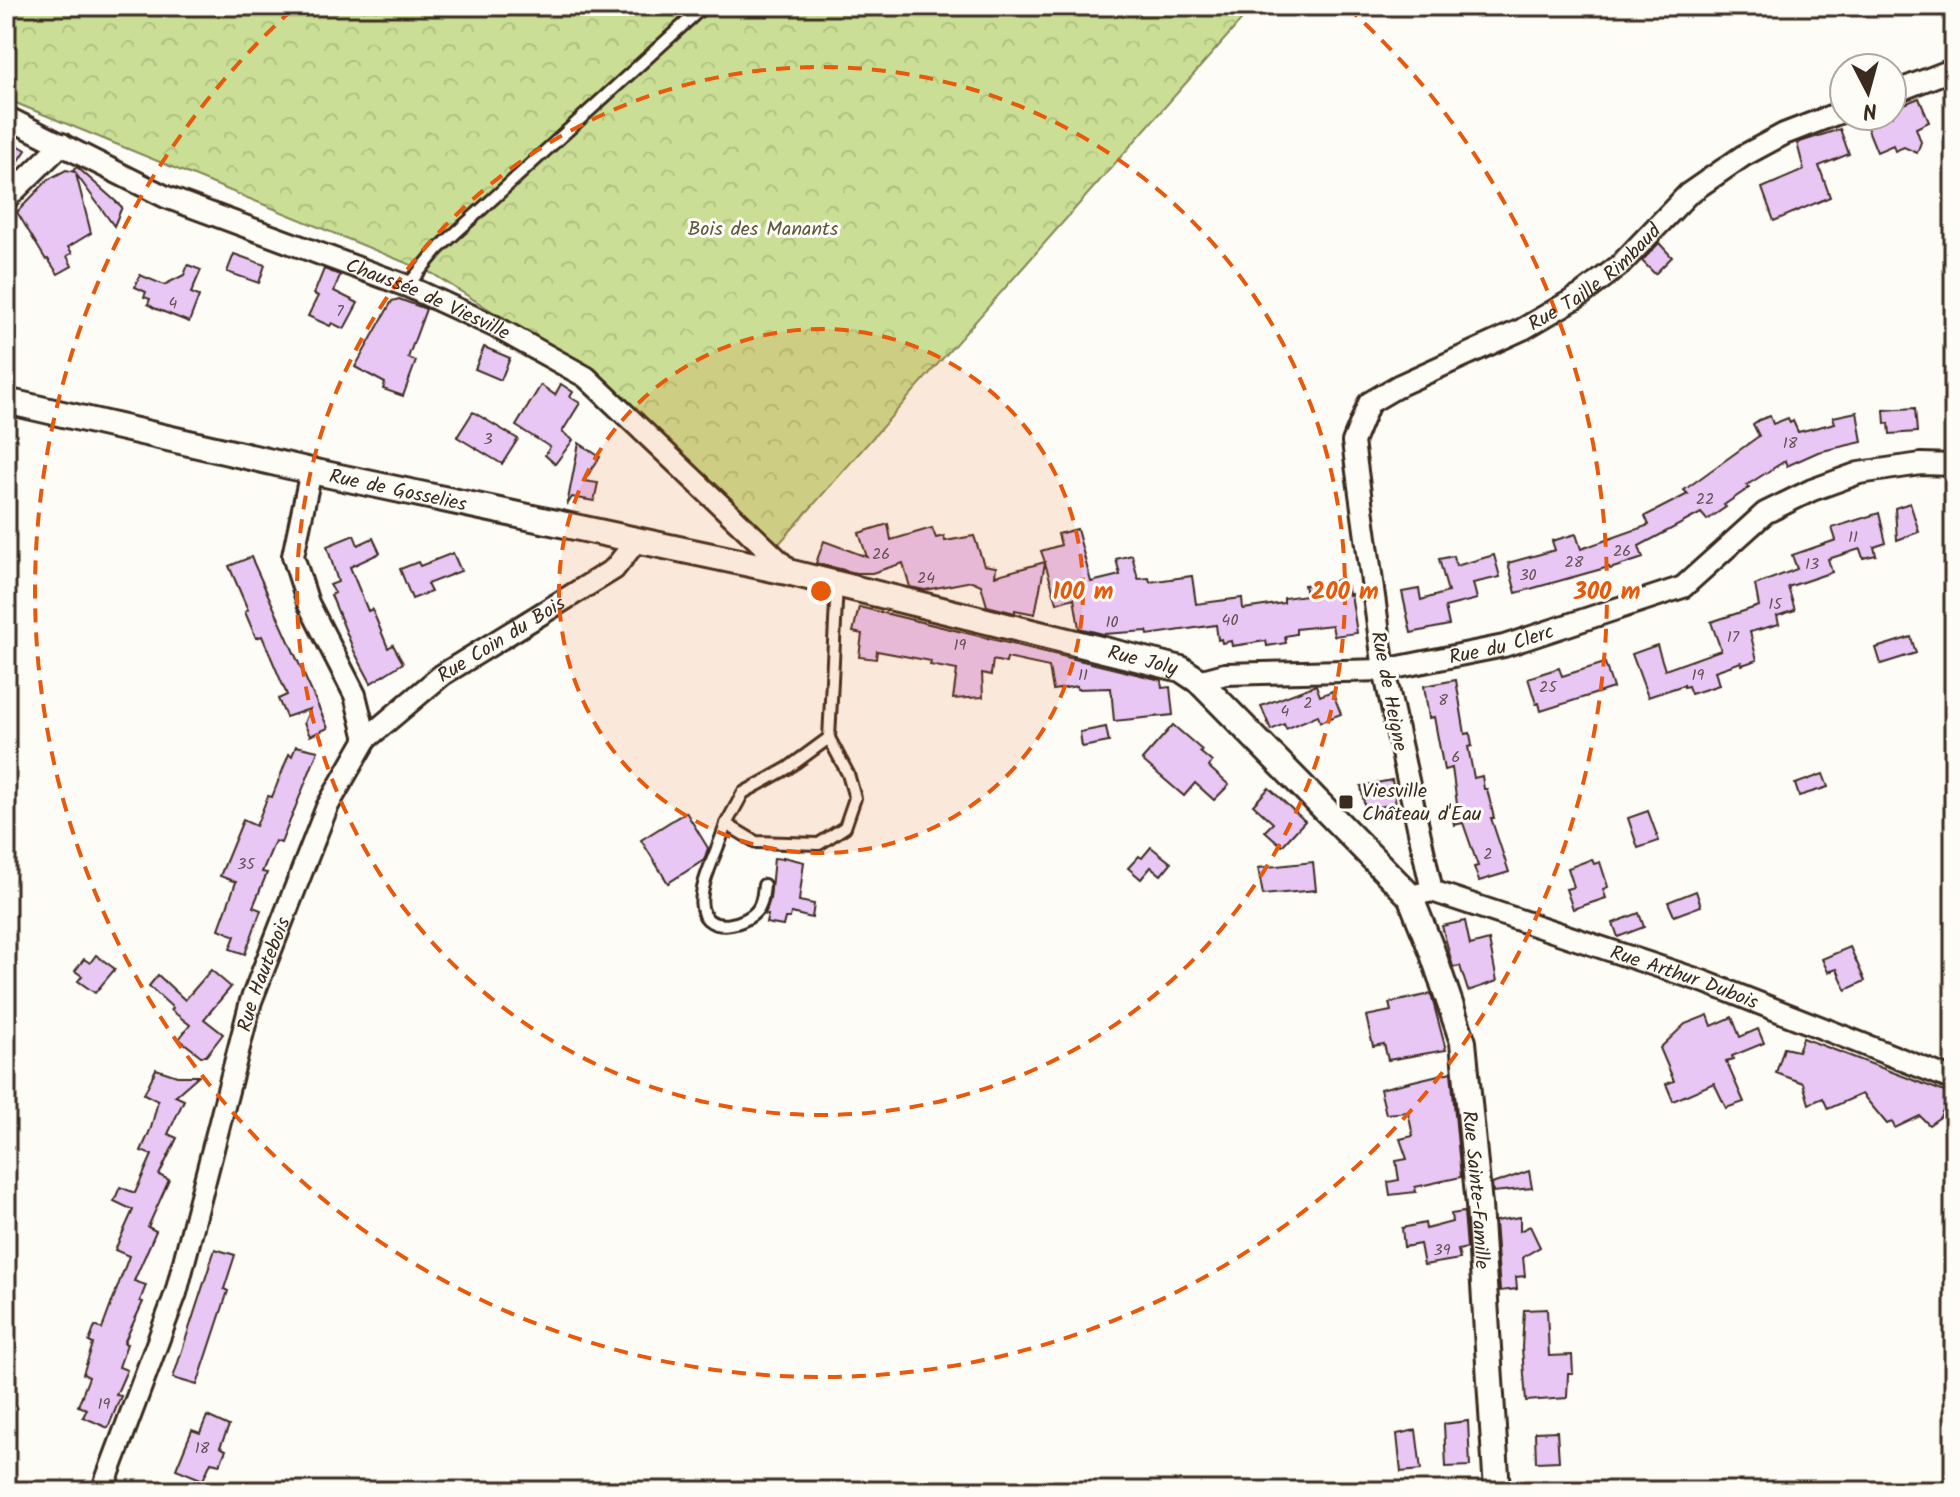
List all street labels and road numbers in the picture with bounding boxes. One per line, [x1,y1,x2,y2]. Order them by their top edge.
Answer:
street label: Rue Taille Rimbaud [1523,216,1670,341]
street label: Chaussée de Viesville [341,251,515,350]
street label: Rue de Gosselies [326,461,470,522]
street label: Rue Coin du Bois [431,588,573,692]
street label: Rue du Clerc [1446,617,1558,675]
street label: Rue de Heigne [1361,629,1415,754]
street label: Rue Joly [1104,637,1181,686]
street label: Rue Hautebois [230,912,301,1036]
street label: Rue Arthur Dubois [1606,937,1763,1020]
street label: Rue Sainte-Famille [1452,1109,1497,1270]

